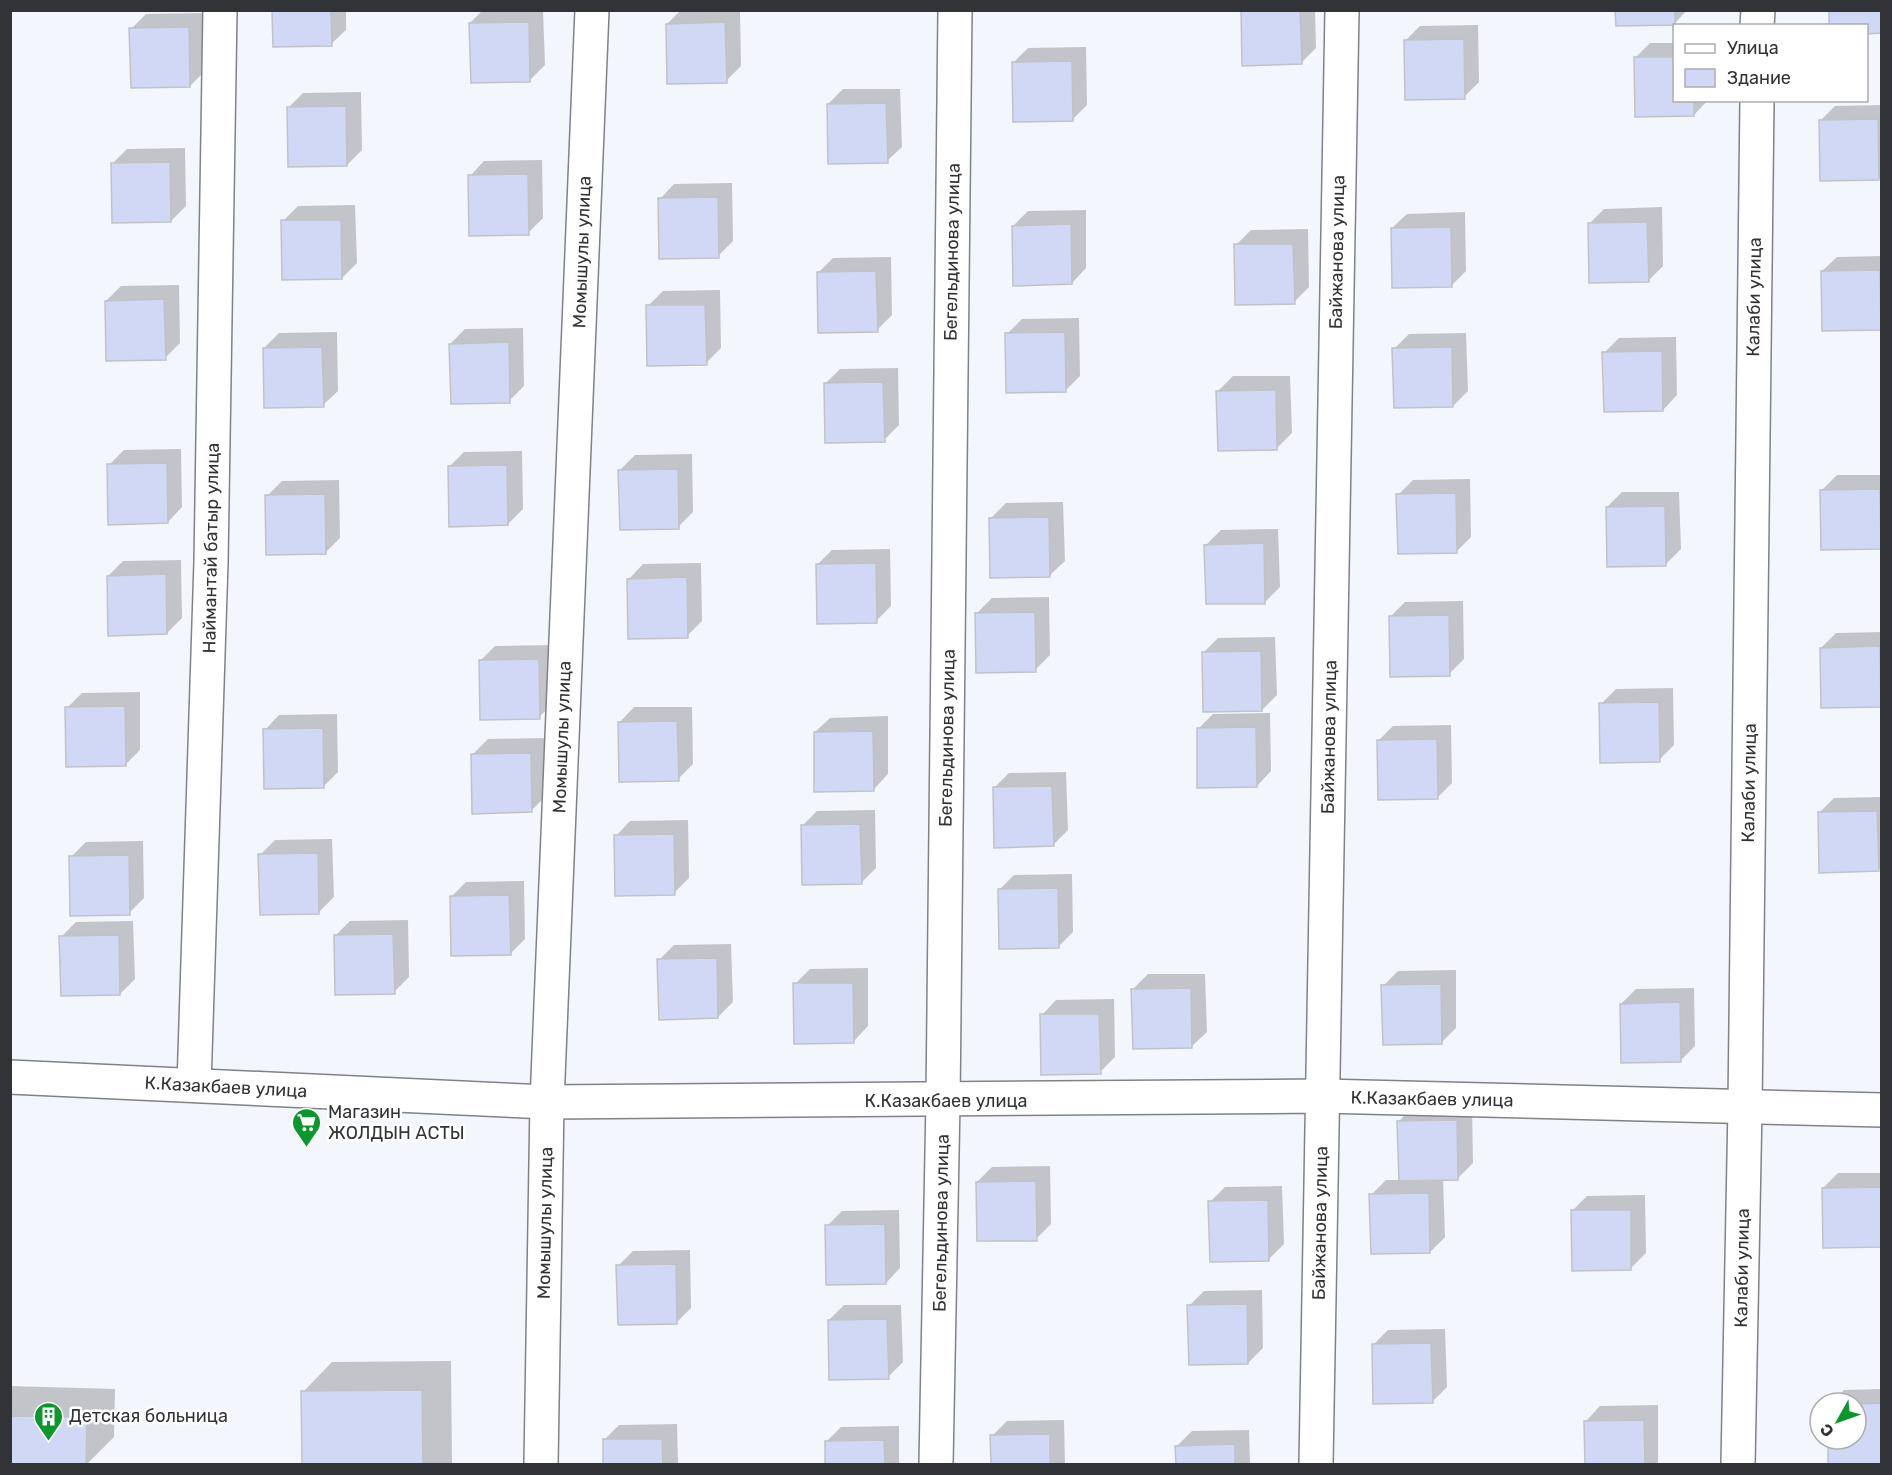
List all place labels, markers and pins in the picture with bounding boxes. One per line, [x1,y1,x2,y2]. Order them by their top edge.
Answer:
place label: Магазин ЖОЛДЫН АСТЫ [328,1101,465,1144]
supermarket icon: Магазин ЖОЛДЫН АСТЫ [291,1106,323,1148]
building icon: Детская больница [32,1400,64,1442]
place label: Детская больница [69,1405,228,1427]

